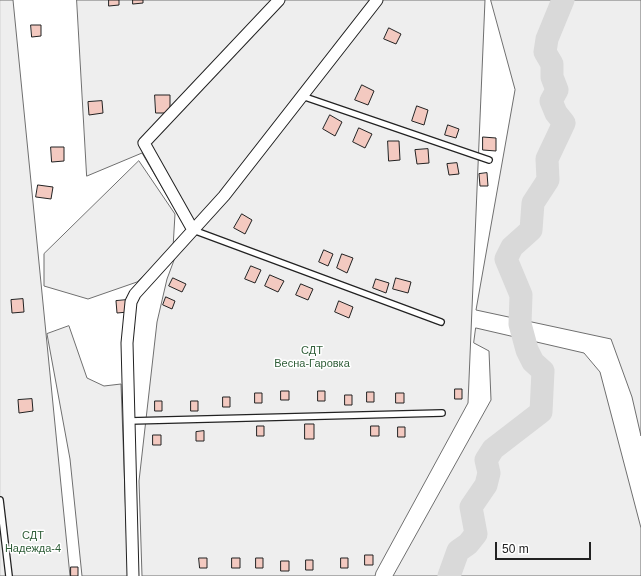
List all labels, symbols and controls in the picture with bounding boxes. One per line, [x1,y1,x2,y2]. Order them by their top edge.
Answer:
park label: СДТ Весна-Гаровка [274,344,350,370]
park label: СДТ Надежда-4 [5,529,61,555]
scale bar [497,534,593,560]
text: 50 m [502,542,529,556]

